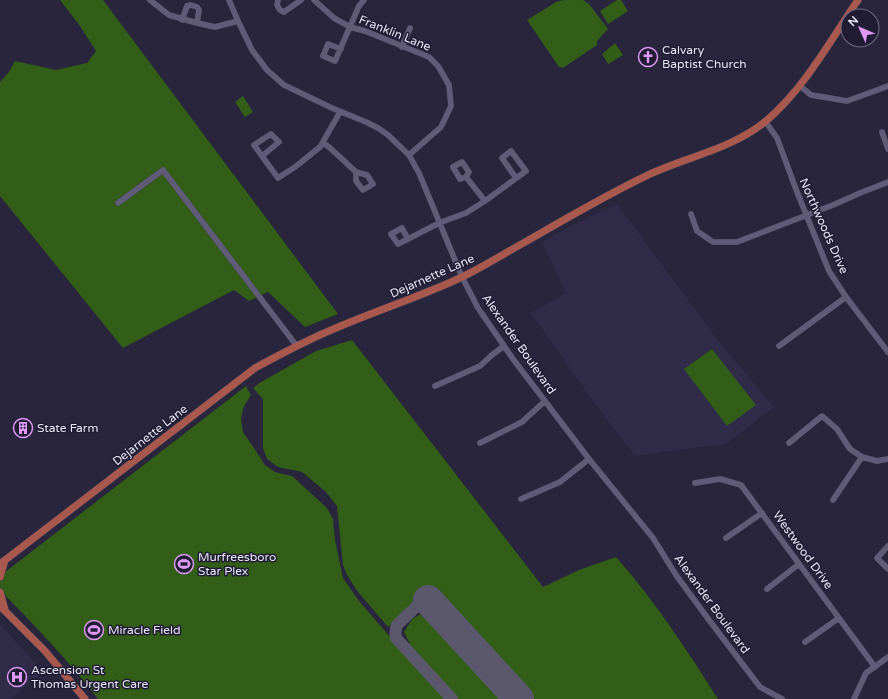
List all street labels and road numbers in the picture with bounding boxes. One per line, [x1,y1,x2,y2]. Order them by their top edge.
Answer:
street label: Franklin Lane [357,12,433,54]
street label: Northwoods Drive [797,176,851,276]
street label: Dejarnette Lane [388,251,477,301]
street label: Alexander Boulevard [479,291,559,397]
street label: Dejarnette Lane [110,401,190,468]
street label: Westwood Drive [770,508,836,592]
street label: Alexander Boulevard [671,552,753,656]

